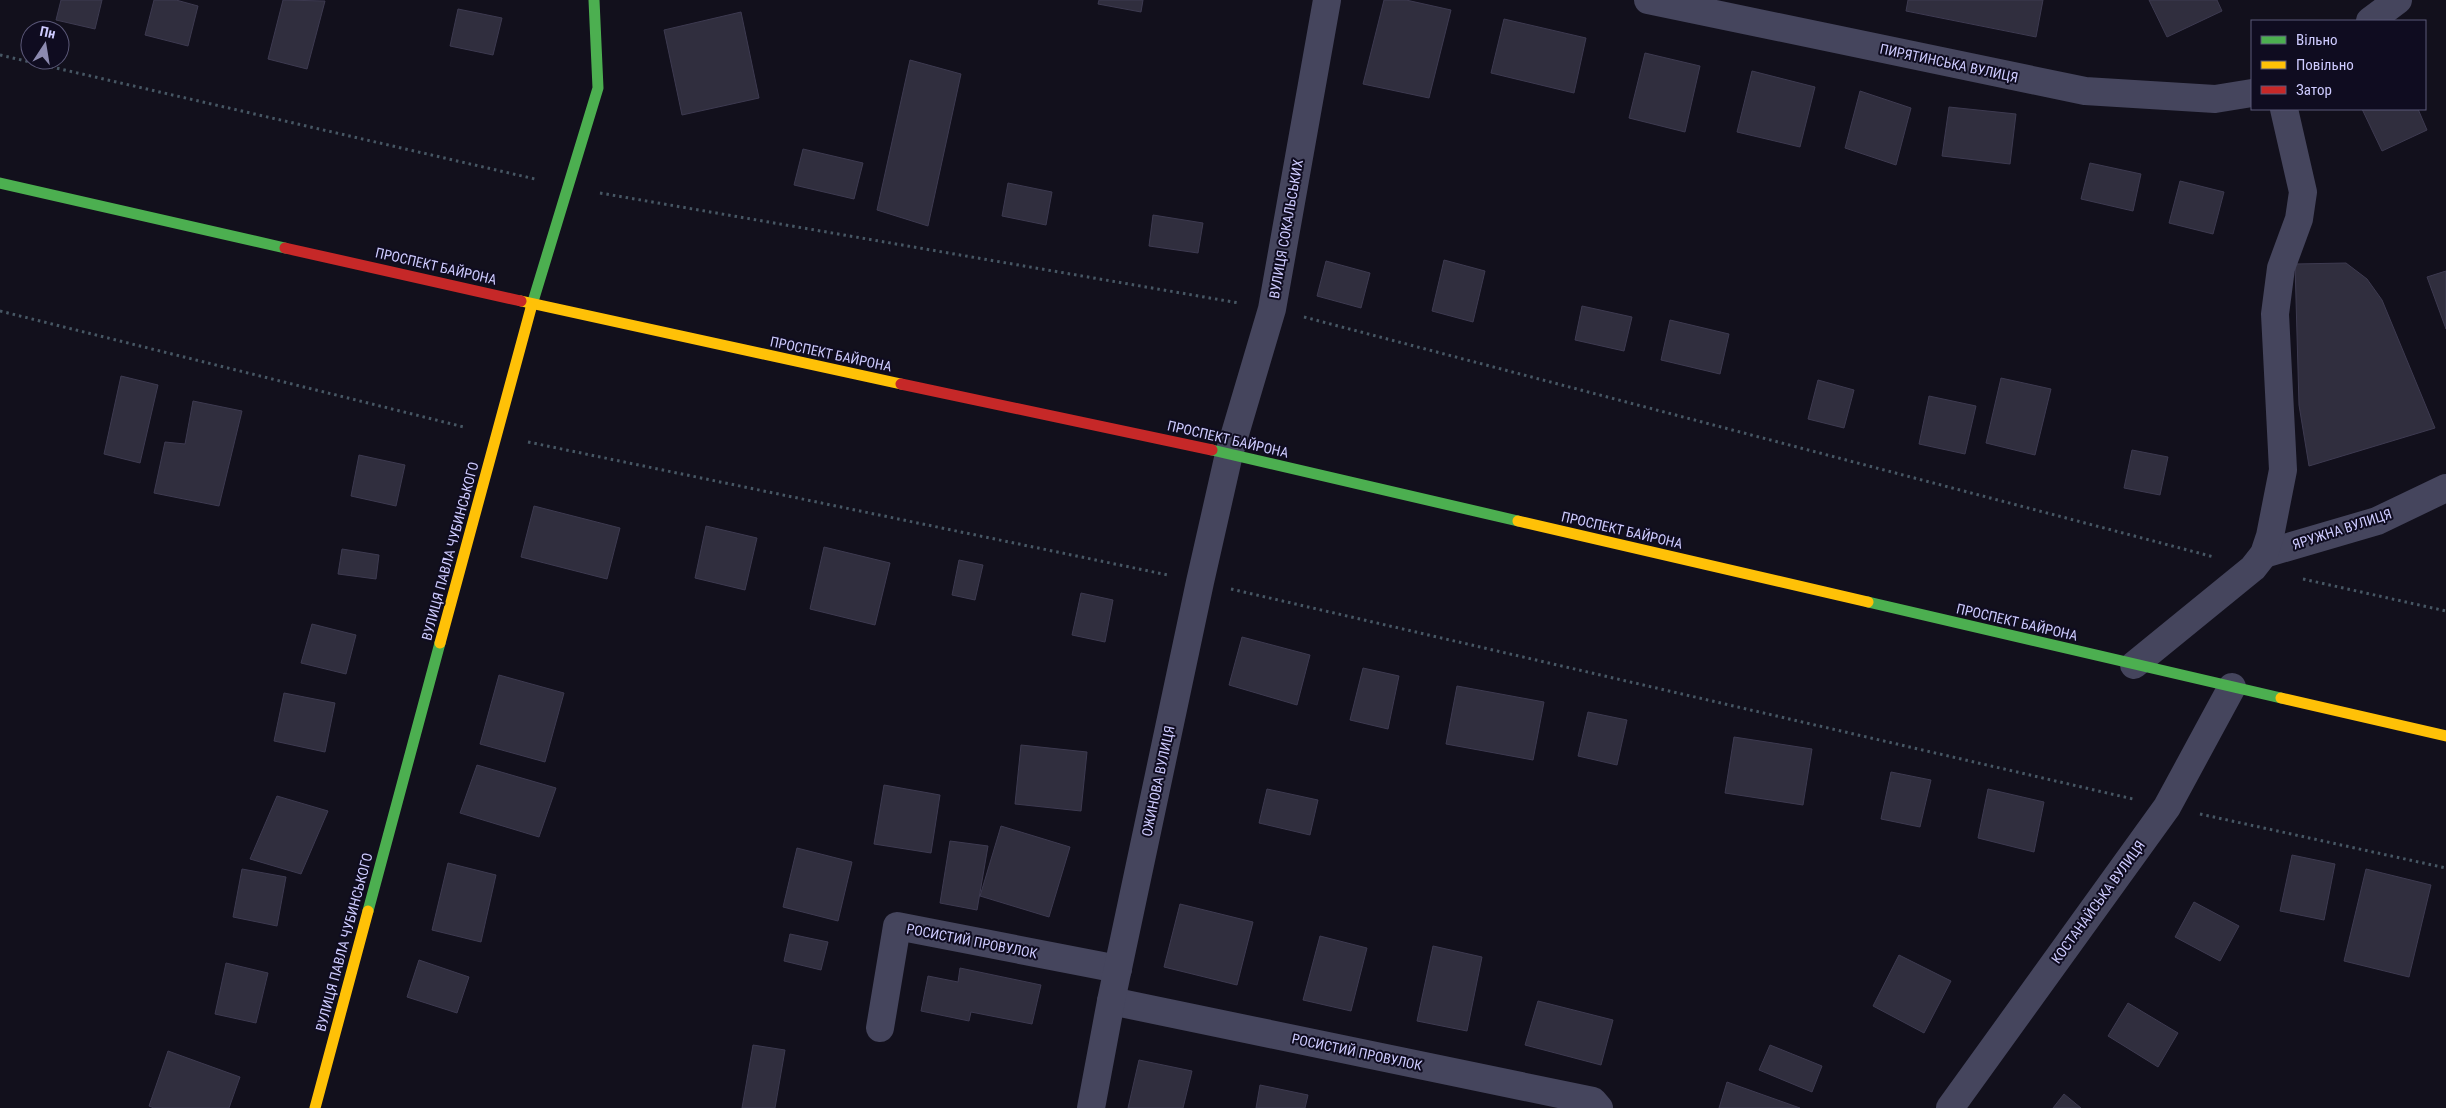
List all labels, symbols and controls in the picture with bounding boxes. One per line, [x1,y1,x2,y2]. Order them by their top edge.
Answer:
north arrow [20,20,70,70]
legend [2251,20,2426,110]
text: Пн [38,23,57,42]
text: Вільно [2296,31,2338,49]
street label: ПИРЯТИНСЬКА ВУЛИЦЯ [1878,40,2020,86]
text: Повільно [2296,56,2354,74]
text: Затор [2296,81,2332,99]
street label: ВУЛИЦЯ СОКАЛЬСЬКИХ [1266,158,1306,300]
street label: ПРОСПЕКТ БАЙРОНА [374,244,498,288]
street label: ПРОСПЕКТ БАЙРОНА [769,333,893,375]
street label: ПРОСПЕКТ БАЙРОНА [1166,417,1290,461]
street label: ВУЛИЦЯ ПАВЛА ЧУБИНСЬКОГО [418,460,482,642]
street label: ЯРУЖНА ВУЛИЦЯ [2290,505,2394,553]
street label: ПРОСПЕКТ БАЙРОНА [1560,508,1684,552]
street label: ПРОСПЕКТ БАЙРОНА [1955,600,2079,644]
street label: ОЖИНОВА ВУЛИЦЯ [1138,724,1178,838]
street label: КОСТАНАЙСЬКА ВУЛИЦЯ [2048,837,2148,967]
street label: ВУЛИЦЯ ПАВЛА ЧУБИНСЬКОГО [312,851,376,1033]
street label: РОСИСТИЙ ПРОВУЛОК [905,920,1039,962]
street label: РОСИСТИЙ ПРОВУЛОК [1290,1030,1424,1074]

